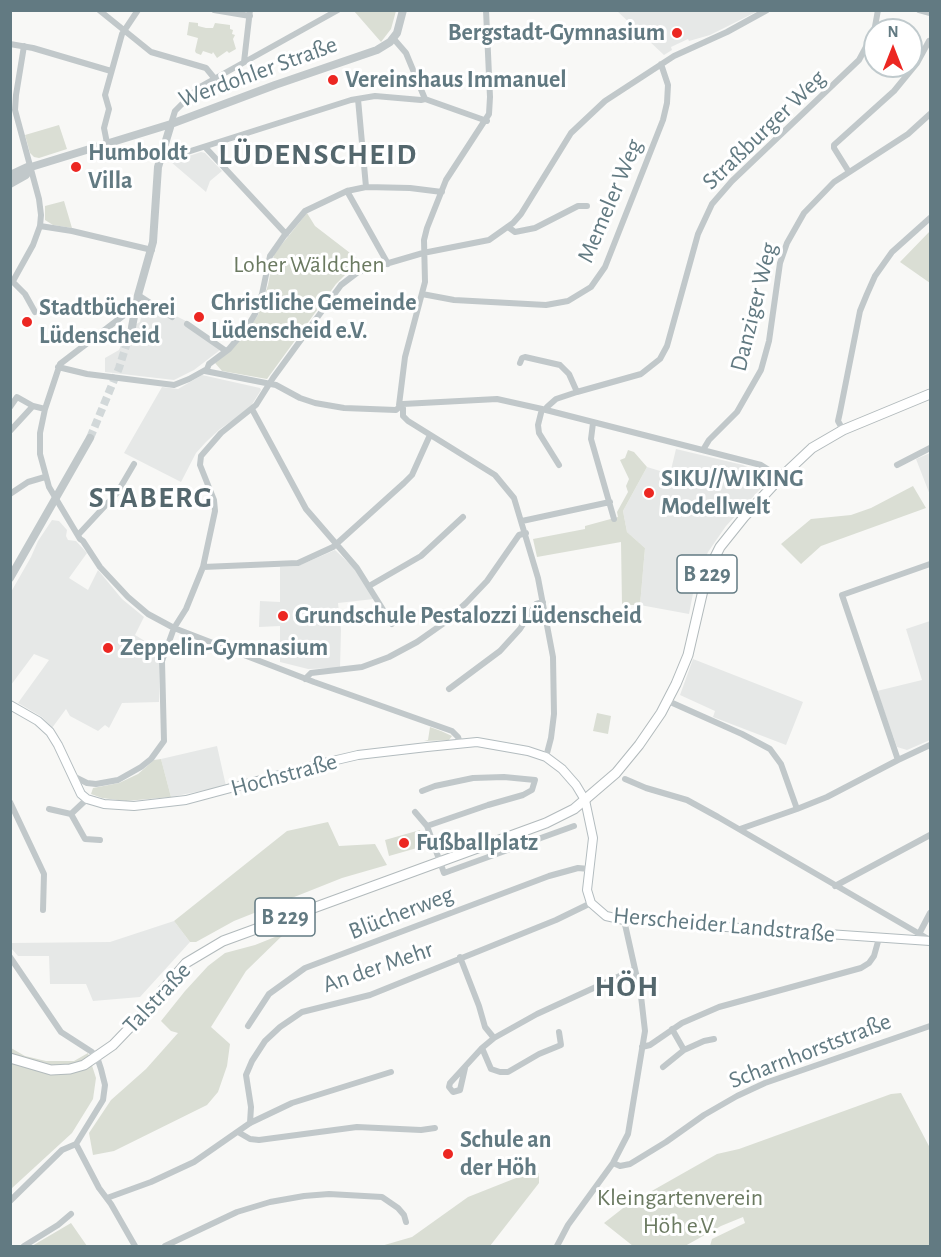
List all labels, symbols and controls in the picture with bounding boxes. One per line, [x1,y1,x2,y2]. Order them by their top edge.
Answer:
north arrow [863,18,923,78]
place label: Bergstadt-Gymnasium [448,19,665,47]
text: N [887,24,899,40]
marker: Bergstadt-Gymnasium [670,26,684,40]
street label: Werdohler Straße [175,30,341,114]
street label: Straßburger Weg [696,64,832,196]
place label: Vereinshaus Immanuel [345,66,567,94]
marker: Vereinshaus Immanuel [326,73,340,87]
street label: Memeler Weg [571,135,649,267]
district label: LÜDENSCHEID [218,137,418,173]
place label: Humboldt Villa [88,139,188,195]
marker: Humboldt Villa [69,160,83,174]
street label: Danziger Weg [724,240,784,374]
park label: Loher Wäldchen [233,251,385,279]
place label: Christliche Gemeinde Lüdenscheid e.V. [211,289,416,345]
place label: Stadtbücherei Lüdenscheid [39,294,176,350]
marker: Christliche Gemeinde Lüdenscheid e.V. [192,310,206,324]
marker: Stadtbücherei Lüdenscheid [20,315,34,329]
place label: SIKU//WIKING Modellwelt [661,465,804,521]
district label: STABERG [89,480,213,516]
marker: SIKU//WIKING Modellwelt [642,486,656,500]
road number: B 229 [677,555,737,593]
place label: Grundschule Pestalozzi Lüdenscheid [295,602,642,630]
marker: Grundschule Pestalozzi Lüdenscheid [276,609,290,623]
place label: Zeppelin-Gymnasium [120,634,328,662]
marker: Zeppelin-Gymnasium [101,641,115,655]
street label: Hochstraße [228,747,340,803]
place label: Fußballplatz [416,829,538,857]
marker: Fußballplatz [397,836,411,850]
street label: Blücherweg [344,880,458,946]
road number: B 229 [255,898,315,936]
street label: Herscheider Landstraße [612,901,836,949]
street label: An der Mehr [319,935,437,999]
street label: Talstraße [117,956,197,1040]
district label: HÖH [594,969,660,1005]
street label: Scharnhorststraße [725,1007,895,1095]
place label: Schule an der Höh [460,1126,551,1182]
marker: Schule an der Höh [441,1147,455,1161]
park label: Kleingartenverein Höh e.V. [597,1184,763,1240]

